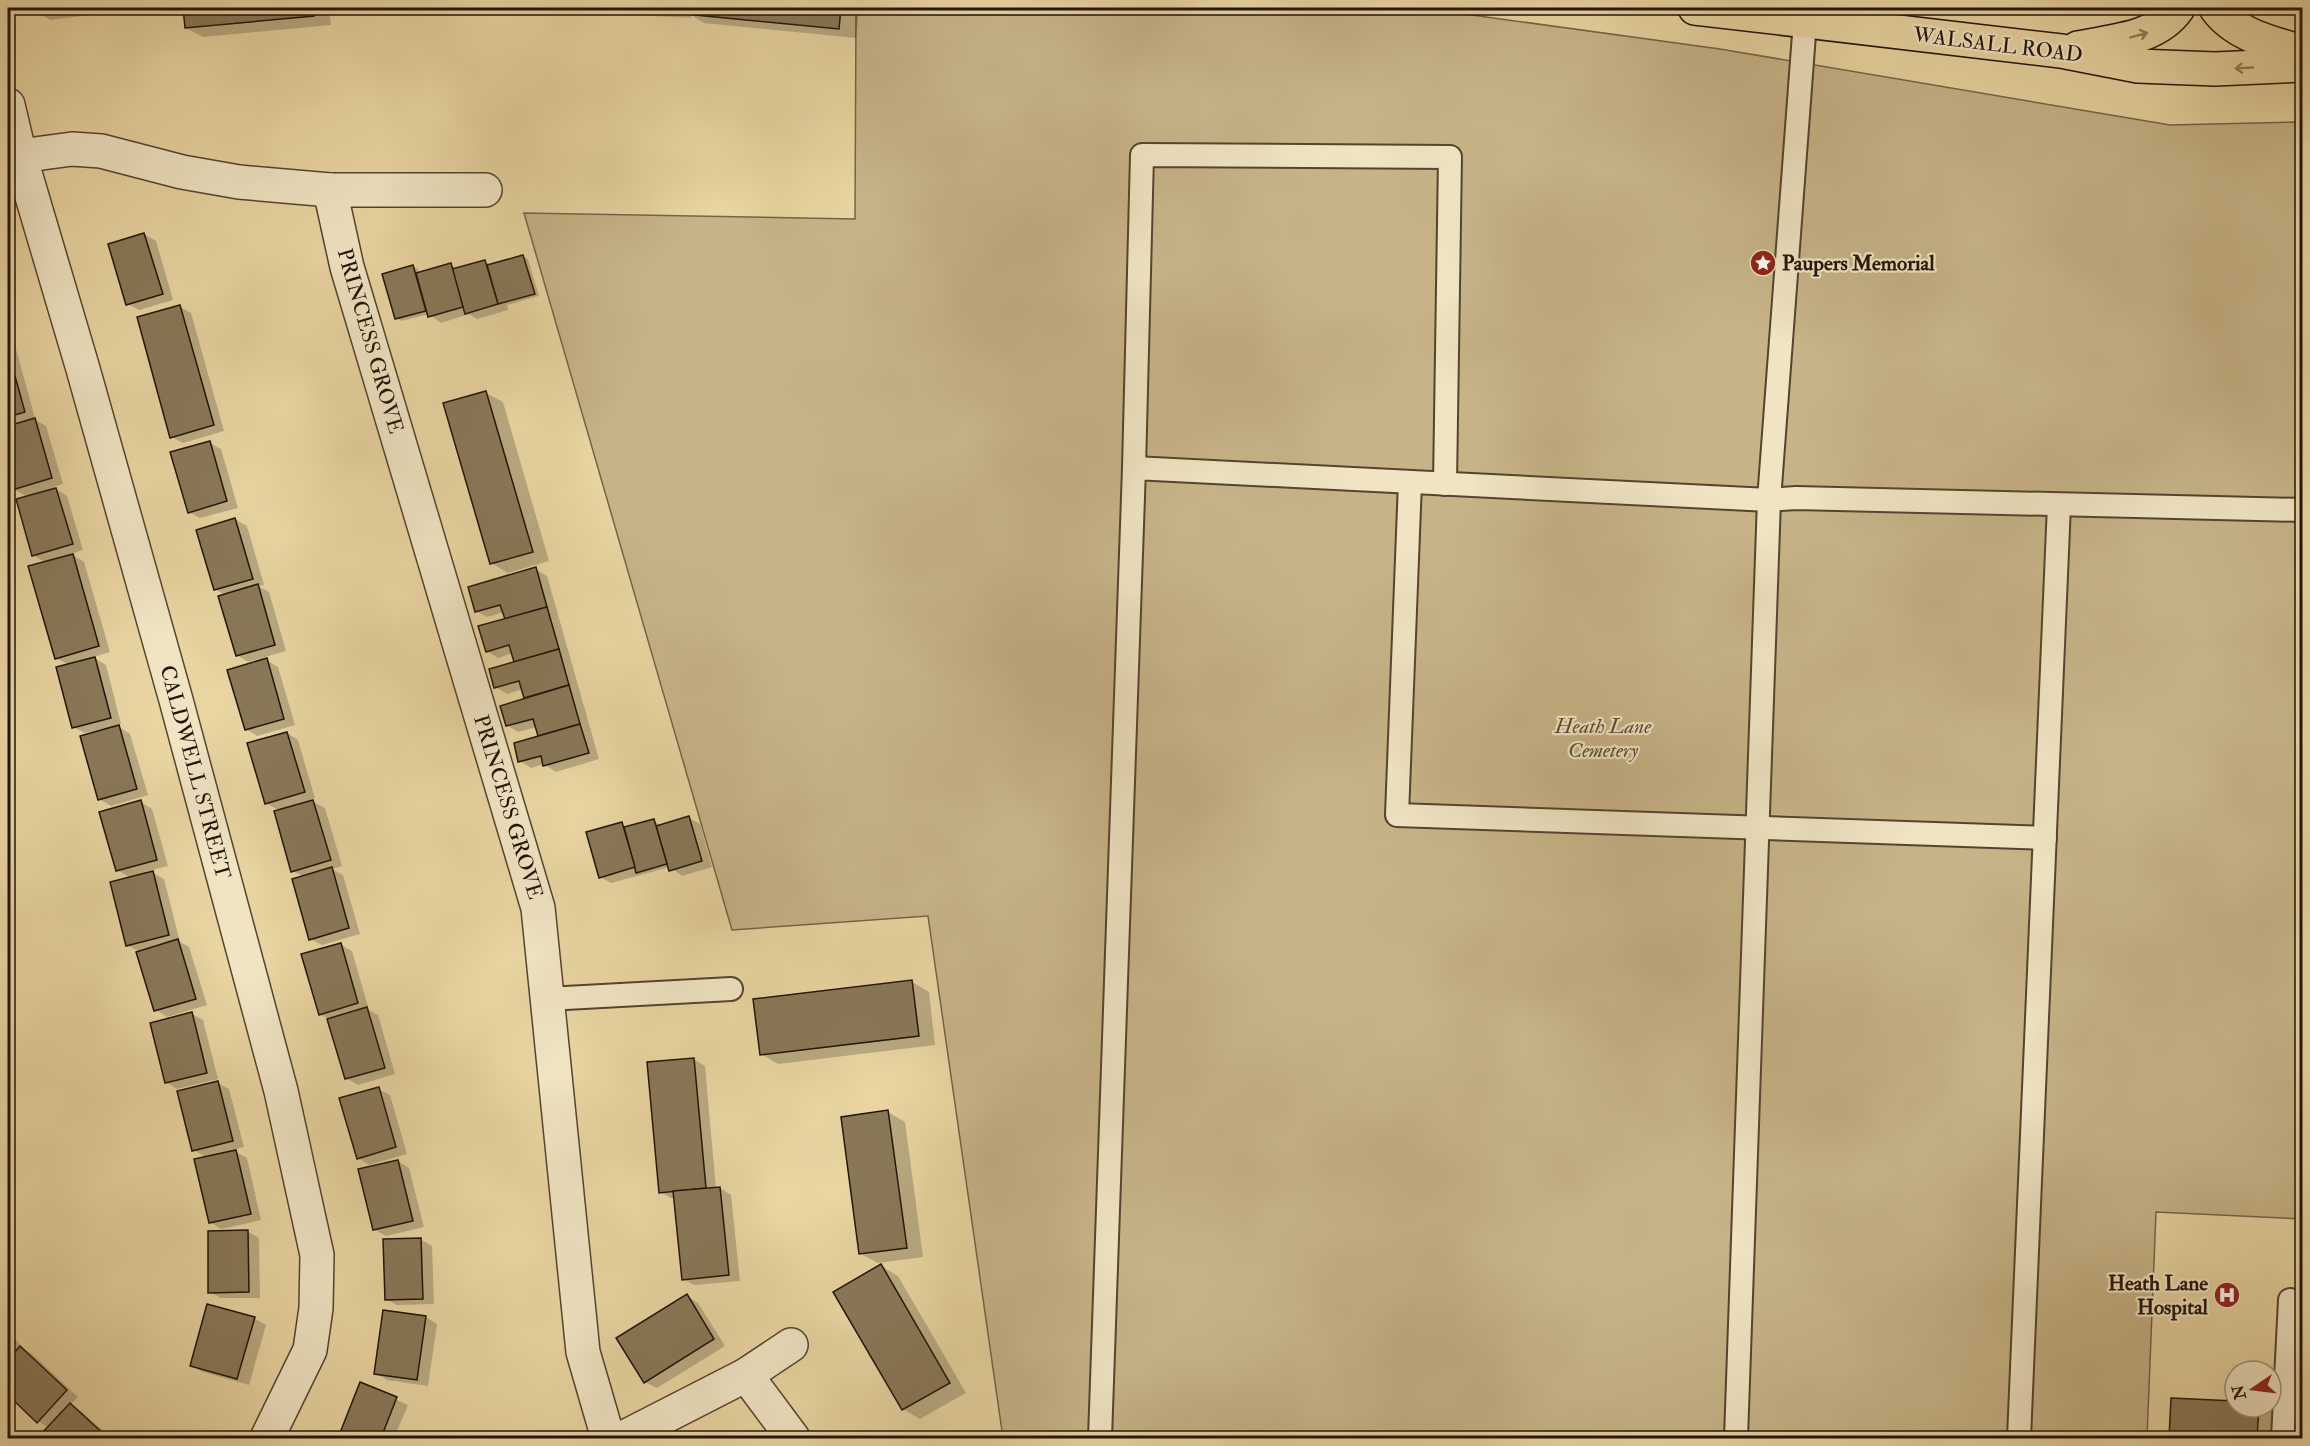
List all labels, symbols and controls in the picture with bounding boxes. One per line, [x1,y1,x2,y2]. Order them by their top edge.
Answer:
street label: WALSALL ROAD [1911,21,2084,69]
one-way arrow [2129,29,2148,40]
one-way arrow [2235,63,2255,74]
street label: PRINCESS GROVE [331,245,409,437]
place icon: Paupers Memorial [1748,248,1778,278]
place label: Paupers Memorial [1782,250,1935,277]
street label: CALDWELL STREET [153,662,237,882]
street label: PRINCESS GROVE [467,712,549,902]
park label: Heath Lane Cemetery [1554,713,1652,764]
place label: Heath Lane Hospital [2108,1270,2209,1321]
hospital icon: Heath Lane Hospital [2212,1280,2242,1310]
north arrow [2223,1359,2283,1419]
text: N [2228,1382,2251,1403]

